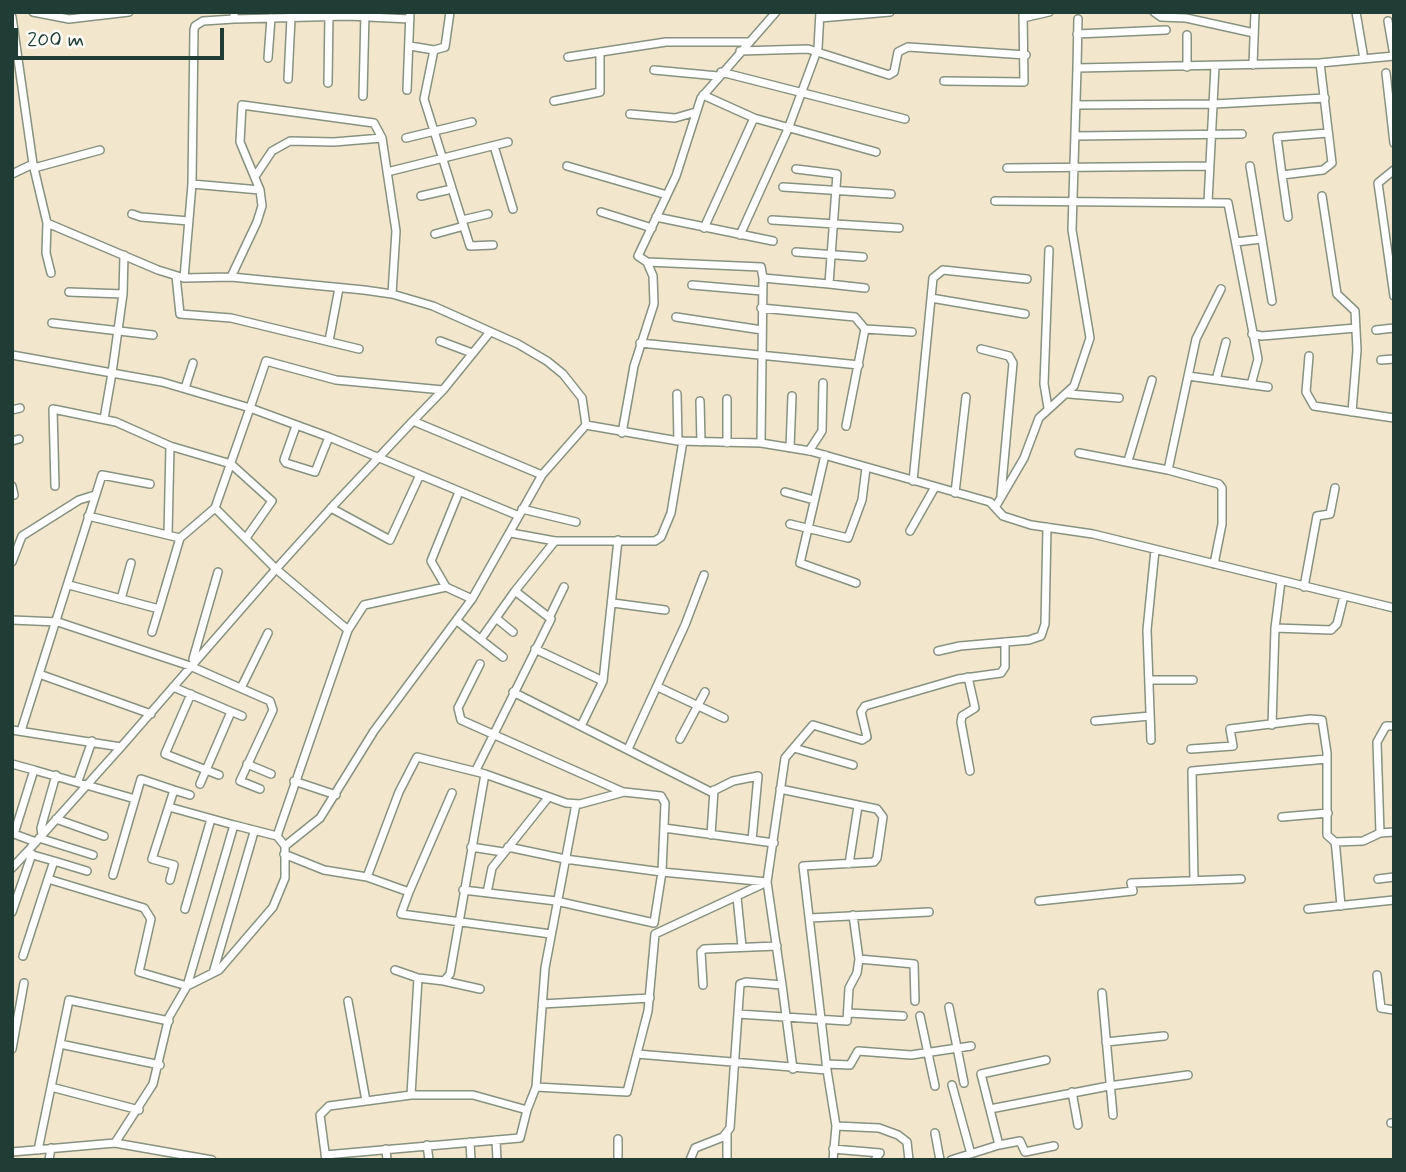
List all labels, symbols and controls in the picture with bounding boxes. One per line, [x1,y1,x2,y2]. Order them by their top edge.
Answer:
scale bar [18,14,228,58]
text: 200 m [27,26,84,54]

